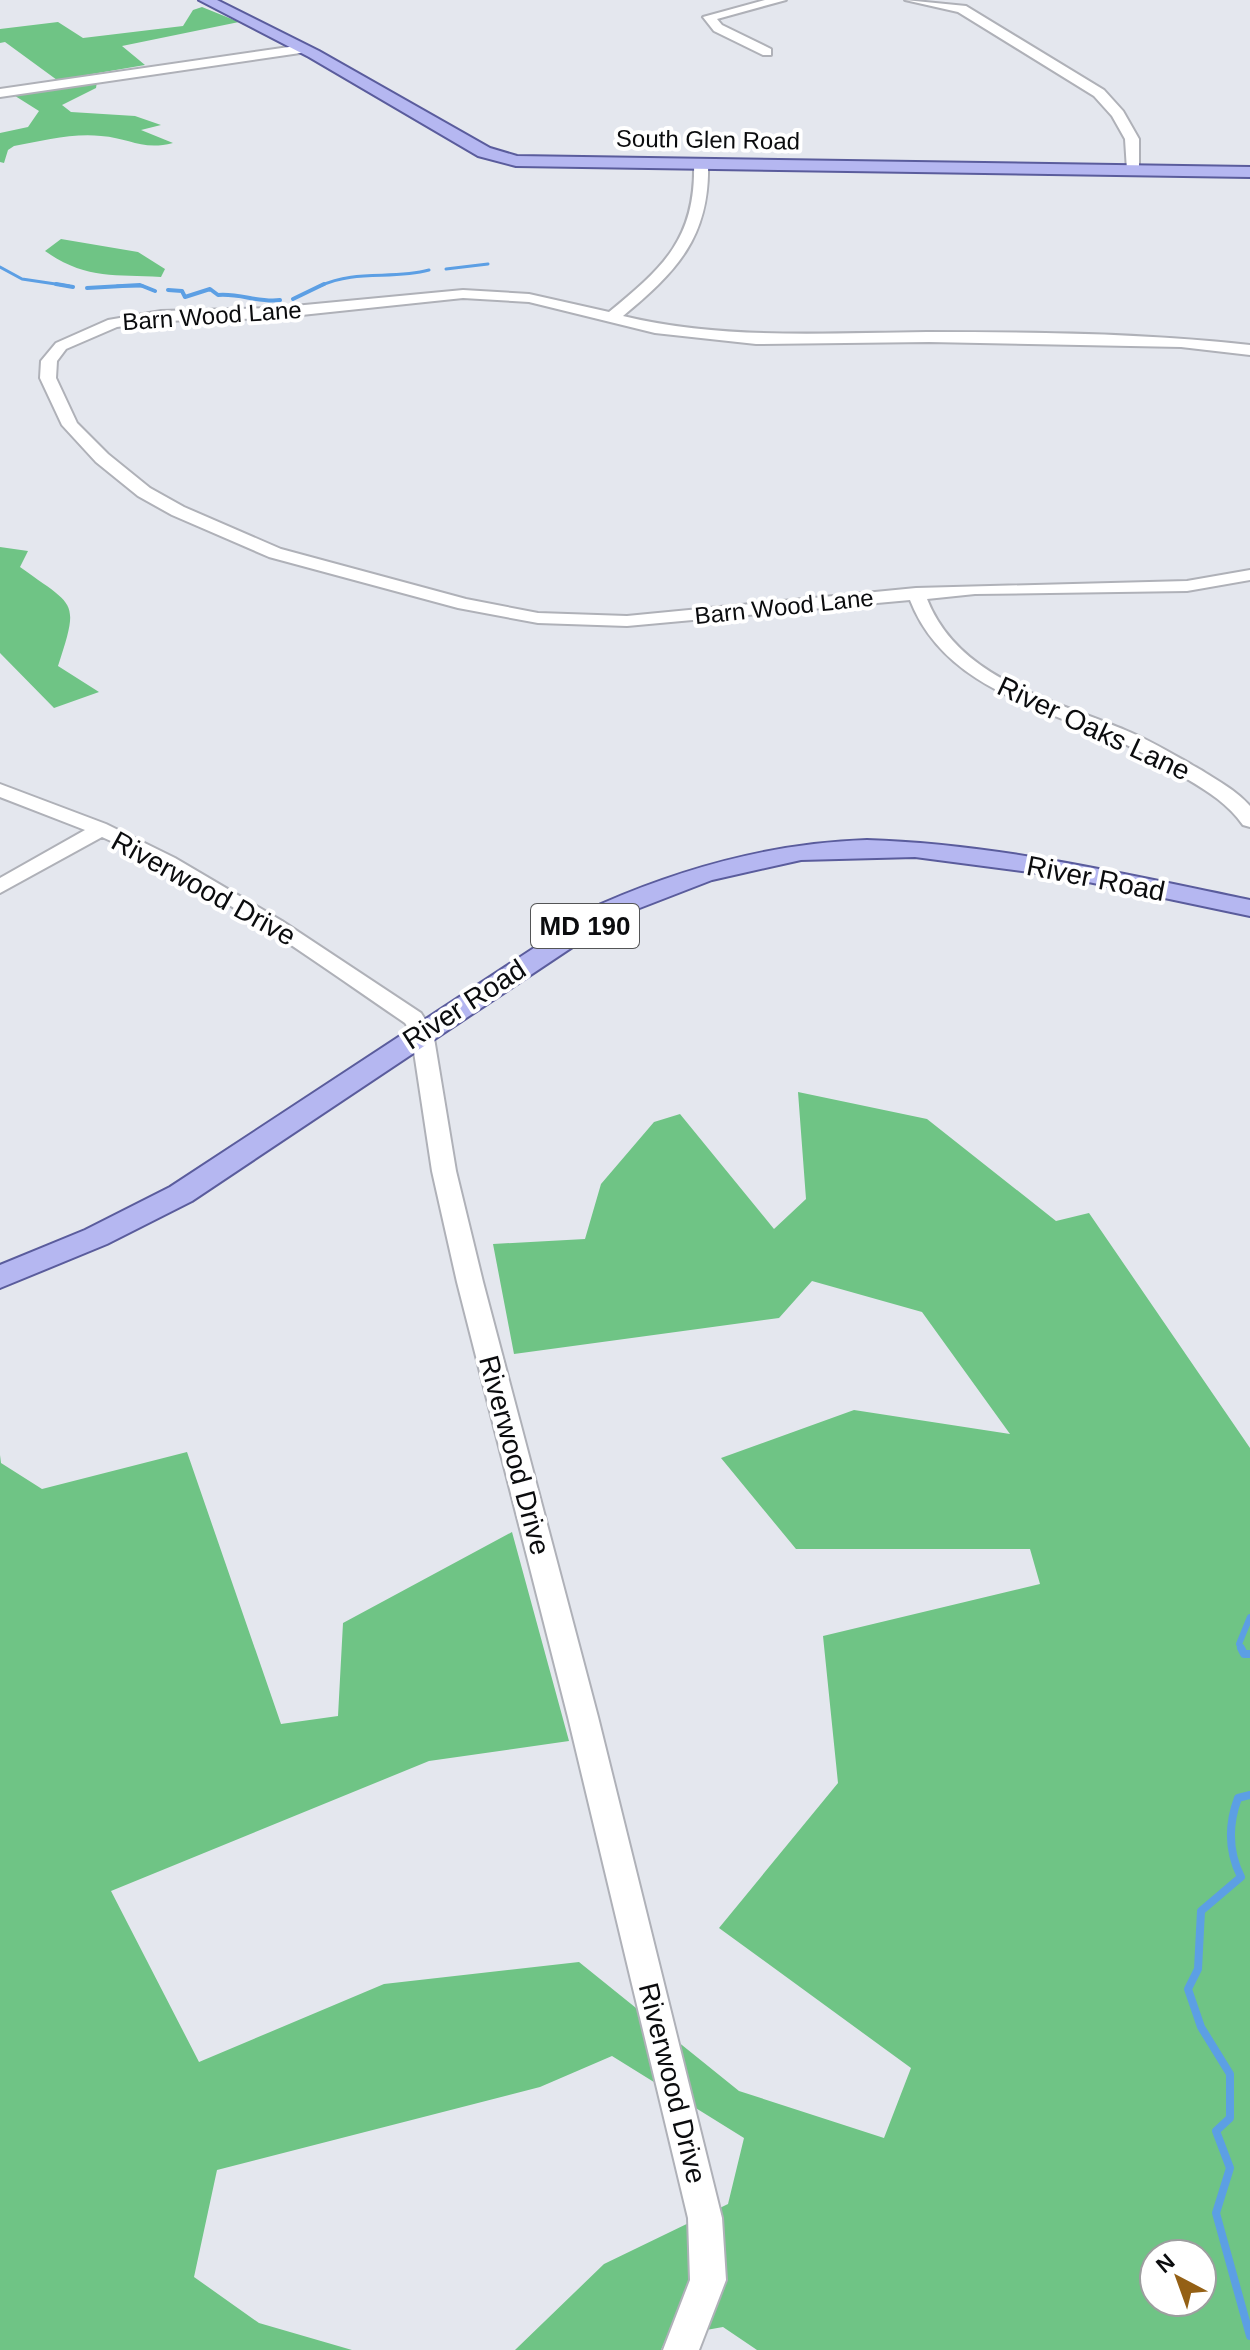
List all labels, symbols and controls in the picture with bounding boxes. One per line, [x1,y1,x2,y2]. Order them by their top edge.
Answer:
street label: South Glen Road [616,124,800,155]
street label: Barn Wood Lane [121,296,303,335]
street label: Barn Wood Lane [693,584,875,629]
street label: River Oaks Lane [993,670,1195,787]
street label: Riverwood Drive [106,825,301,952]
street label: River Road [1024,850,1168,907]
road number: MD 190 [531,904,639,948]
street label: River Road [397,953,531,1056]
street label: Riverwood Drive [473,1352,556,1558]
street label: Riverwood Drive [633,1980,712,2187]
north arrow [1138,2238,1218,2318]
text: N [1151,2249,1179,2278]

